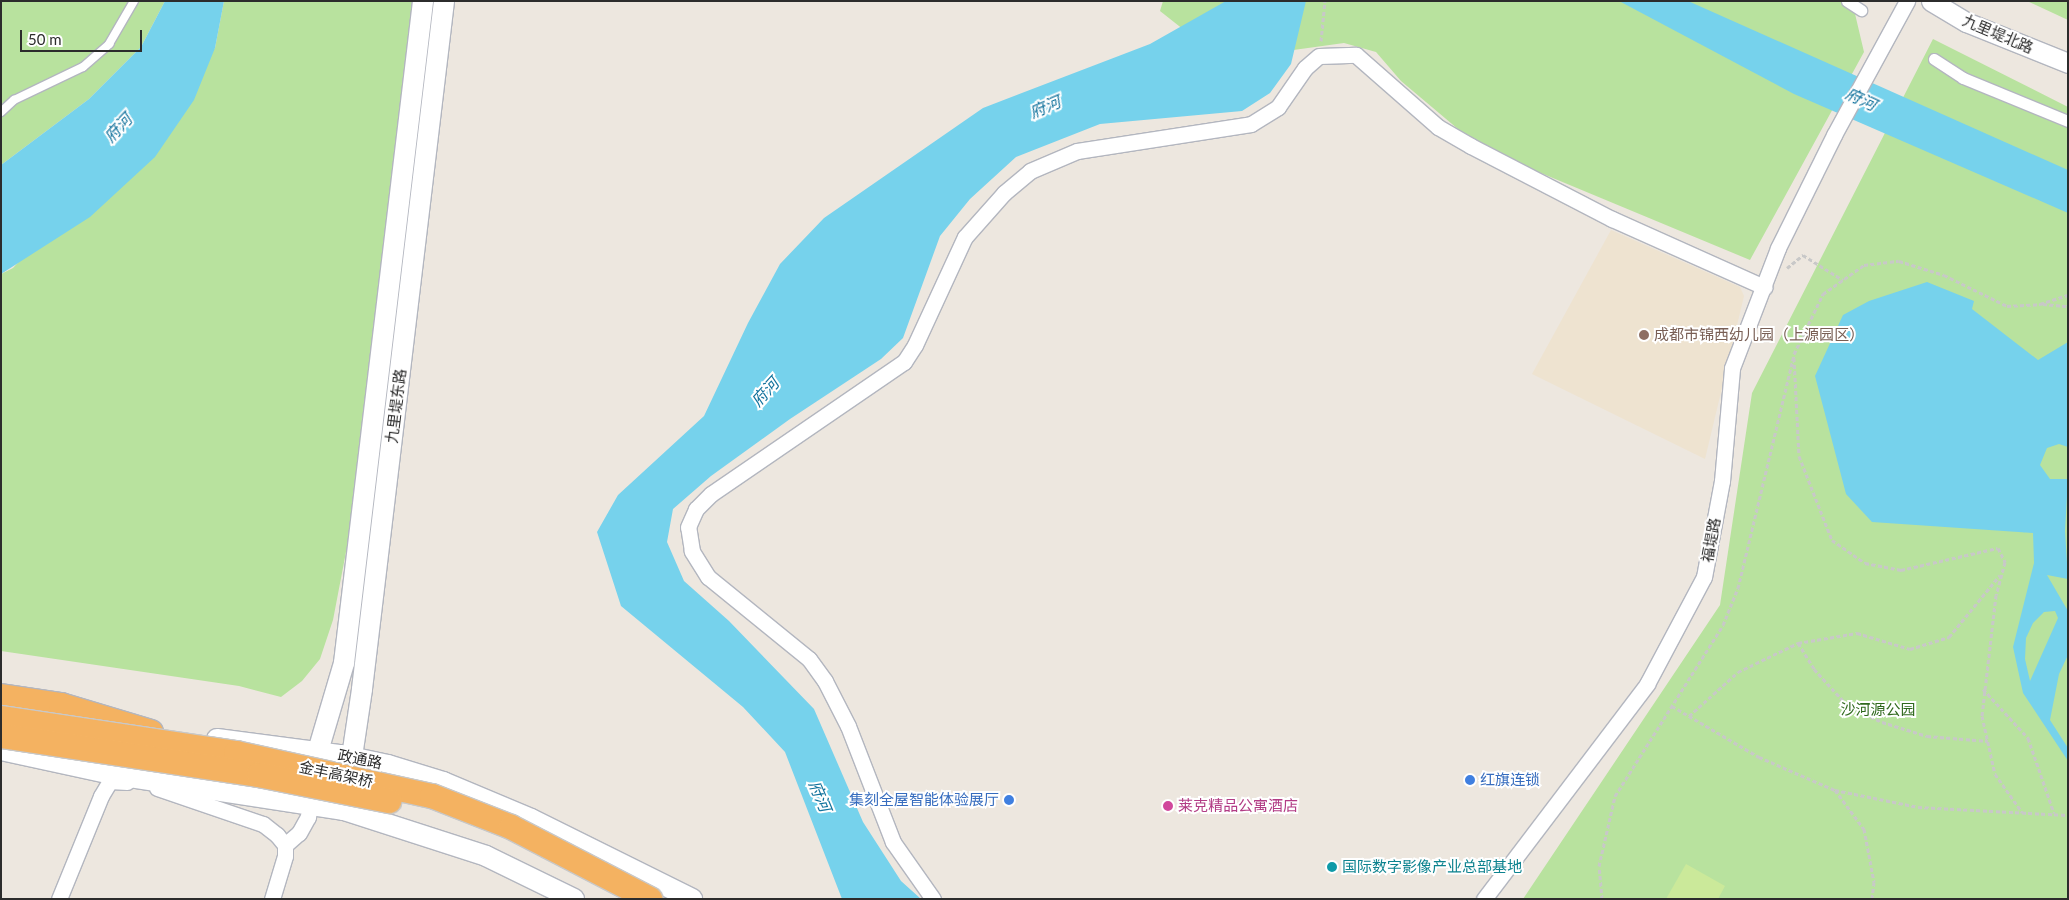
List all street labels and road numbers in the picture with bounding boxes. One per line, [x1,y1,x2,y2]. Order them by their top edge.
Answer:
street label: 九里堤北路 [1960,11,2036,57]
street label: 九里堤东路 [382,368,410,444]
street label: 福堤路 [1698,516,1724,564]
street label: 政通路 [336,746,384,772]
street label: 金丰高架桥 [297,757,375,791]

